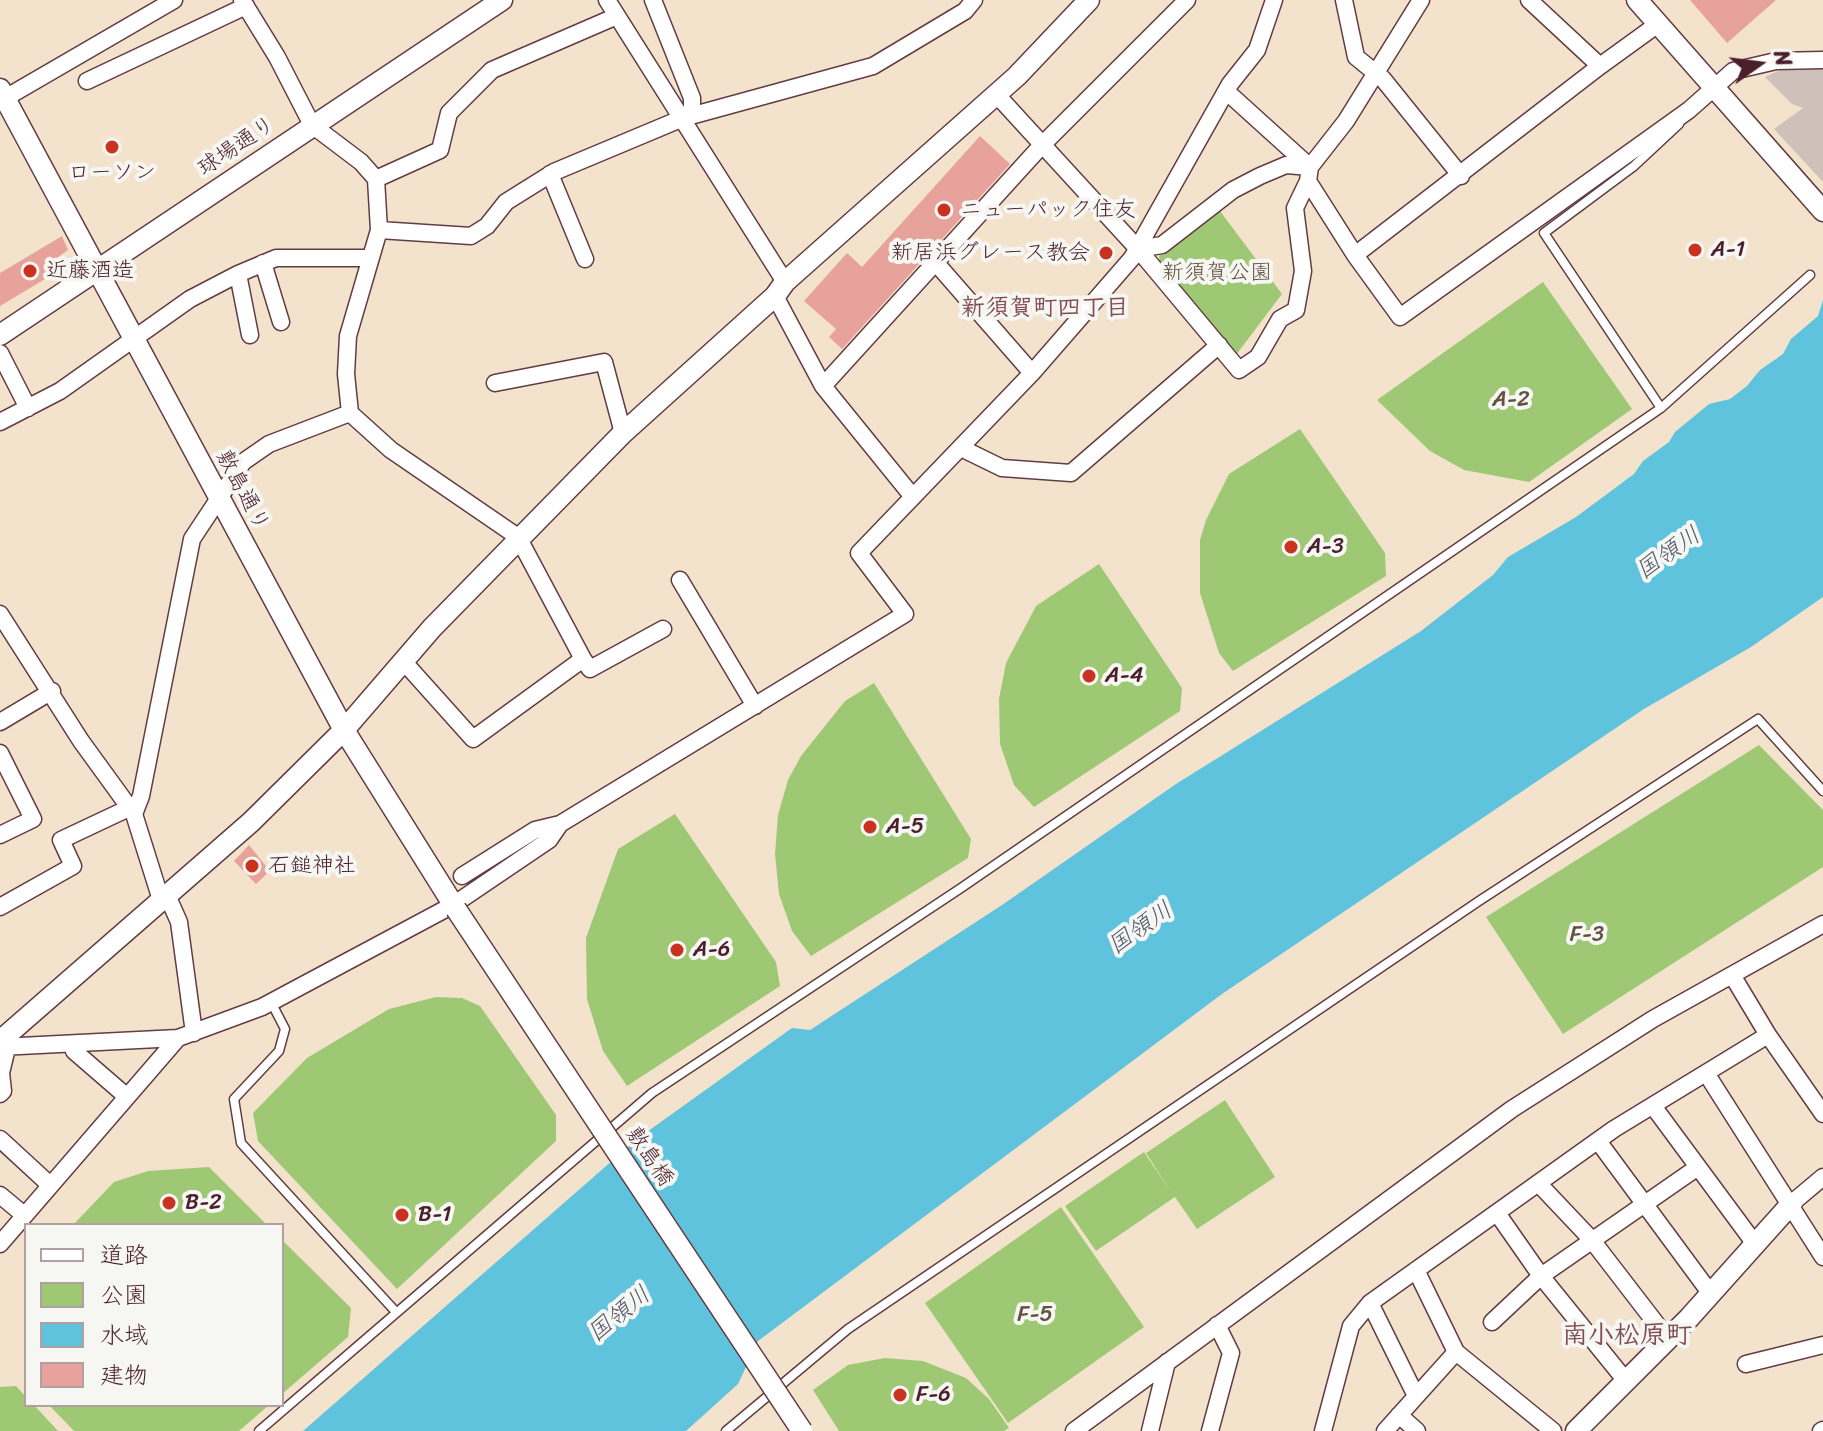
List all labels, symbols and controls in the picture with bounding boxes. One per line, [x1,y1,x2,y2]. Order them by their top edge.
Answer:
north arrow [1719,24,1799,104]
text: N [1762,46,1804,70]
street label: 球場通り [193,111,281,183]
marker: ローソン [103,138,121,156]
place label: ローソン [68,160,156,186]
place label: ニューパック住友 [960,197,1136,223]
marker: ニューパック住友 [935,201,953,219]
place label: A-1 [1711,237,1745,263]
place label: 新居浜グレース教会 [891,240,1090,266]
marker: A-1 [1686,241,1704,259]
marker: 新居浜グレース教会 [1097,244,1115,262]
place label: 近藤酒造 [46,258,134,284]
park label: 新須賀公園 [1162,260,1272,286]
marker: 近藤酒造 [21,262,39,280]
district label: 新須賀町四丁目 [961,295,1129,323]
park label: A-2 [1492,387,1530,413]
street label: 敷島通り [210,446,274,536]
water label: 国領川 [1631,522,1707,586]
place label: A-3 [1307,534,1344,560]
marker: A-3 [1282,538,1300,556]
place label: A-4 [1105,663,1143,689]
marker: A-4 [1080,667,1098,685]
place label: A-5 [886,814,924,840]
marker: A-5 [861,818,879,836]
place label: 石鎚神社 [268,853,356,879]
marker: 石鎚神社 [243,857,261,875]
water label: 国領川 [1103,897,1179,961]
park label: F-3 [1570,922,1604,948]
place label: A-6 [693,937,730,963]
marker: A-6 [668,941,686,959]
street label: 敷島橋 [620,1122,678,1192]
place label: B-2 [185,1190,222,1216]
marker: B-2 [160,1194,178,1212]
place label: B-1 [418,1202,452,1228]
marker: B-1 [393,1206,411,1224]
legend [24,1223,284,1407]
text: 道路 [100,1234,148,1276]
text: 公園 [100,1274,148,1316]
water label: 国領川 [583,1281,657,1349]
park label: F-5 [1017,1302,1053,1328]
text: 水域 [100,1314,148,1356]
district label: 南小松原町 [1562,1320,1692,1352]
text: 建物 [100,1354,148,1396]
place label: F-6 [916,1382,951,1408]
marker: F-6 [891,1386,909,1404]

